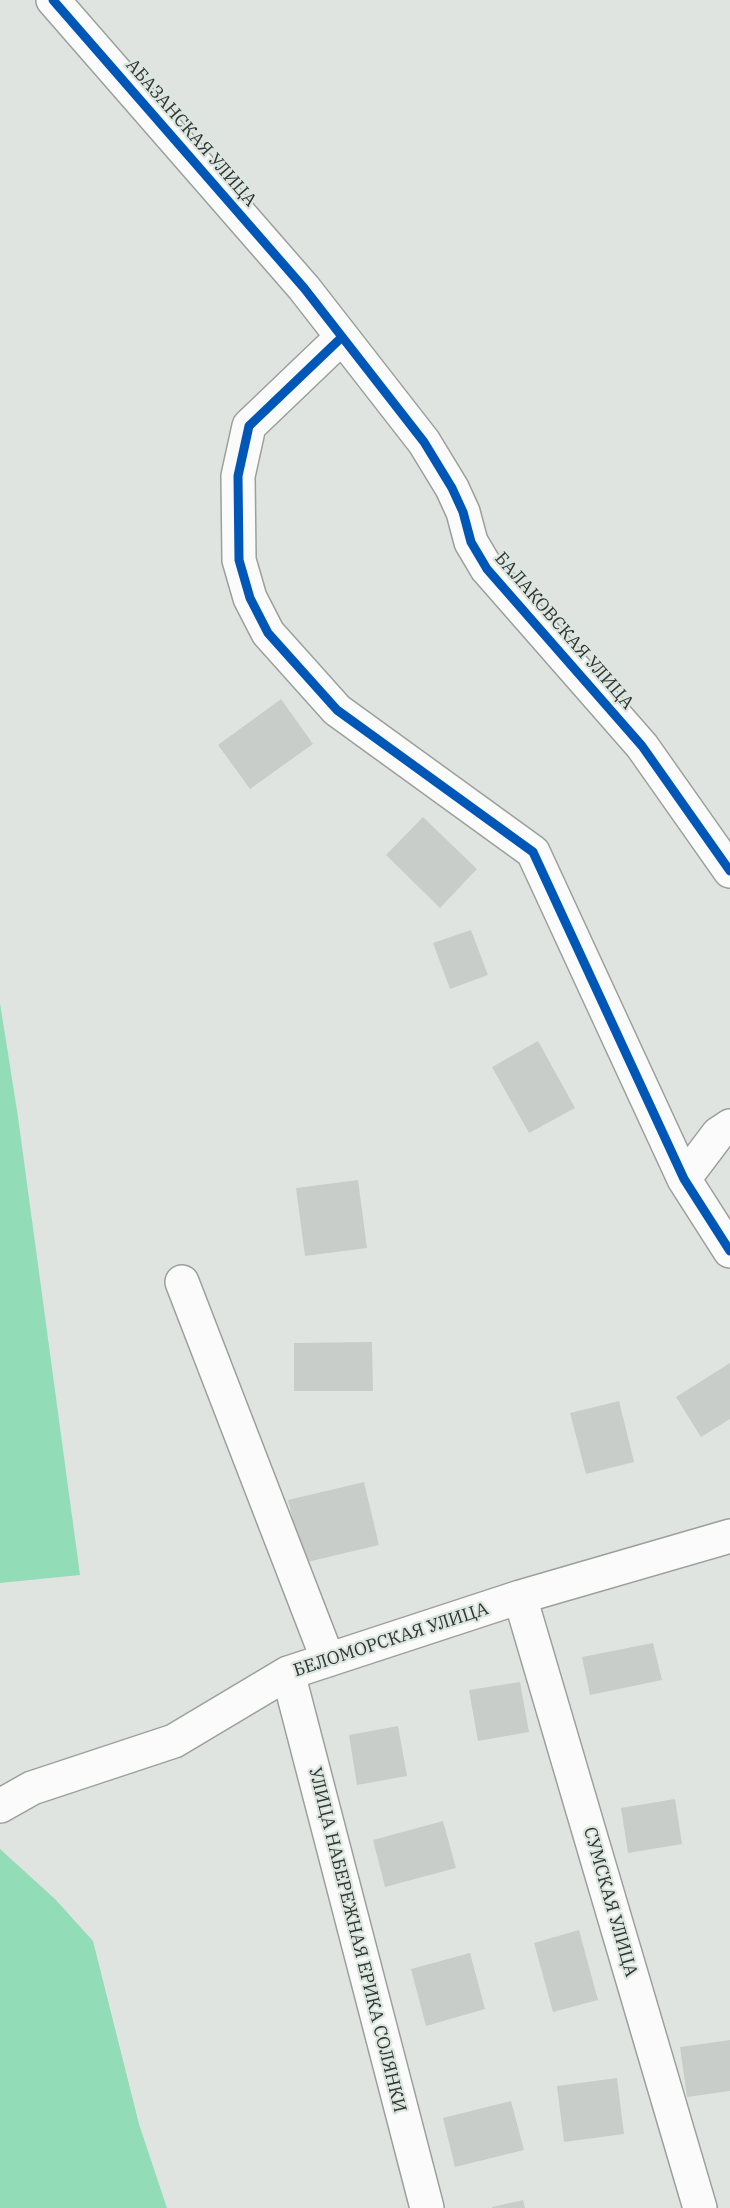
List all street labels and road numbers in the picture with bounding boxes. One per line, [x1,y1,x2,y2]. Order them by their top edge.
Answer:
street label: АБАЗАНСКАЯ УЛИЦА [121,55,261,211]
street label: БАЛАКОВСКАЯ УЛИЦА [490,548,638,714]
street label: БЕЛОМОРСКАЯ УЛИЦА [291,1598,491,1682]
street label: УЛИЦА НАБЕРЕЖНАЯ ЕРИКА СОЛЯНКИ [304,1765,410,2115]
street label: СУМСКАЯ УЛИЦА [578,1825,642,1979]

